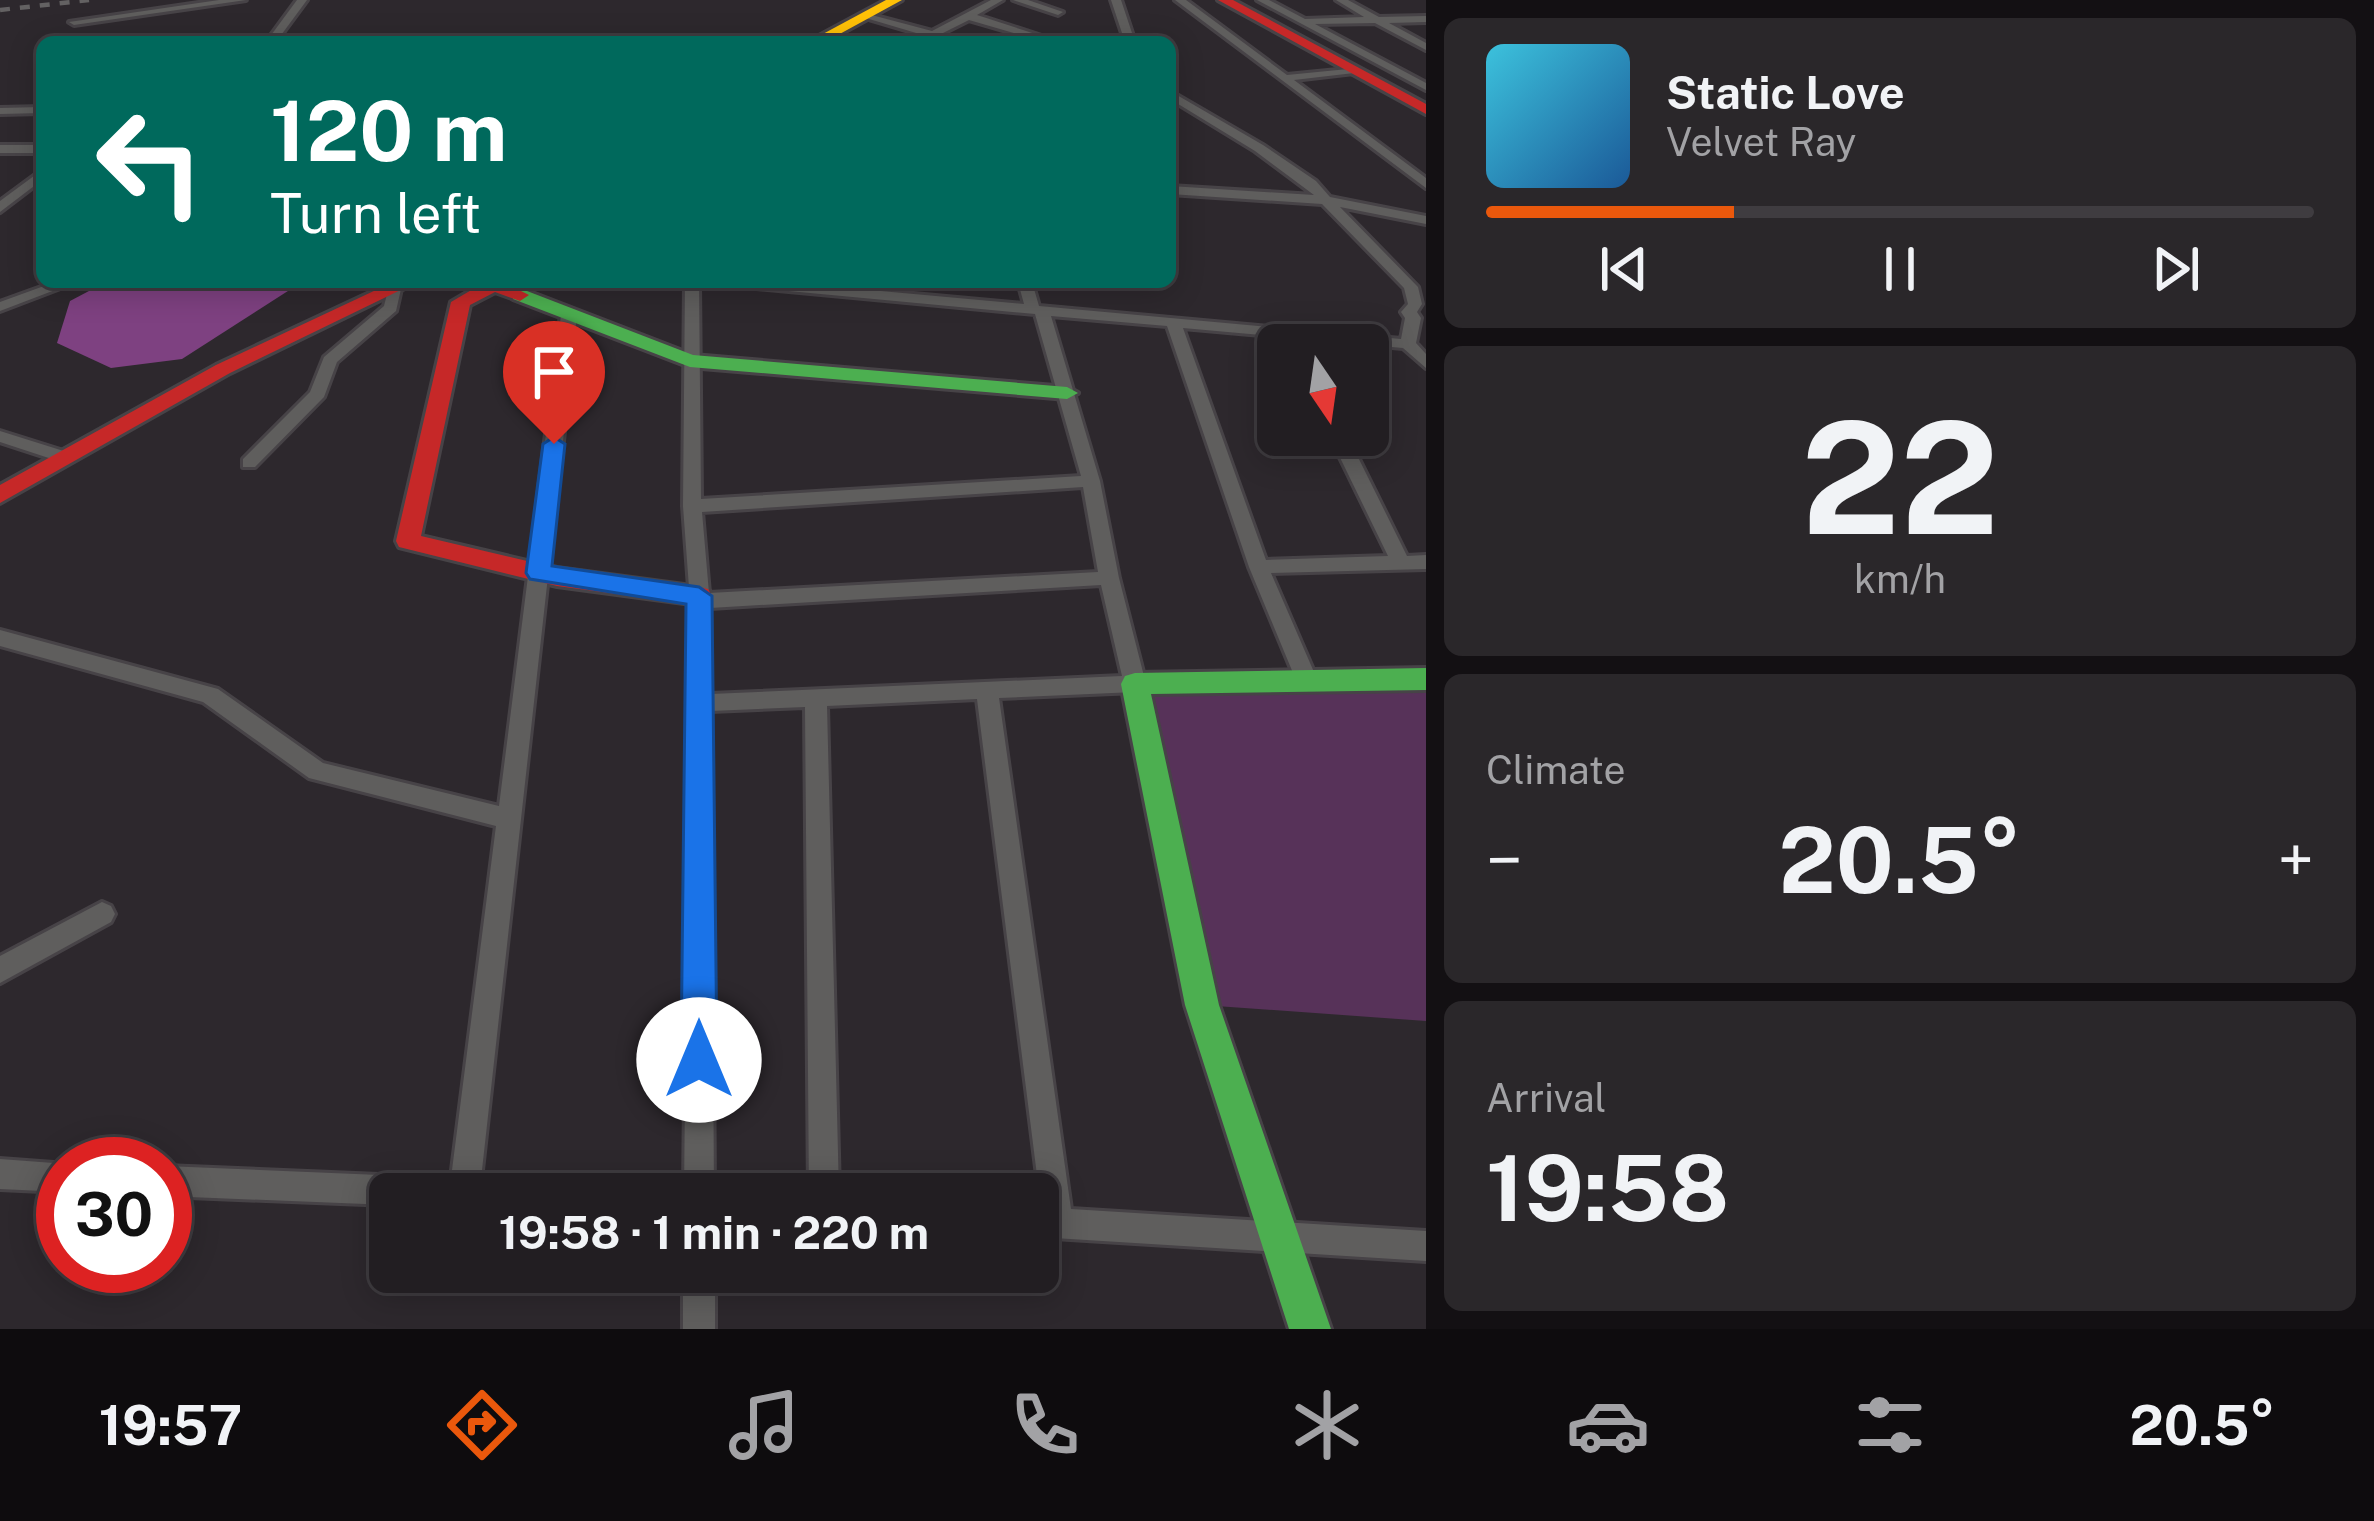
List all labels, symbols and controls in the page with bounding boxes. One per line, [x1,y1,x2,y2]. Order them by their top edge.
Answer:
text: Static Love [1666,66,1905,119]
text: 120 m [270,81,508,180]
icon: left [72,84,228,240]
text: Velvet Ray [1666,119,1856,165]
text: Turn left [270,182,481,245]
icon: previous [1591,236,1657,302]
icon: pause [1867,236,1933,302]
icon: next [2143,236,2209,302]
pin [503,321,605,444]
north arrow [1257,324,1389,456]
map controls [1257,324,1389,456]
icon: arrive [521,339,587,405]
text: 22 [1801,386,1999,569]
text: km/h [1854,556,1946,602]
text: Climate [1486,747,1626,793]
text: 20.5° [1779,807,2021,913]
text: − [1486,821,1523,899]
text: + [2277,821,2314,899]
position arrow [636,997,762,1123]
text: Arrival [1486,1075,1606,1121]
text: 19:58 [1486,1135,1729,1241]
speed limit sign: 30 [36,1137,192,1293]
text: 19:58 · 1 min · 220 m [499,1206,929,1259]
icon: directions [440,1383,524,1467]
icon: music [722,1383,806,1467]
icon: phone [1003,1383,1087,1467]
icon: climate [1285,1383,1369,1467]
icon: car [1566,1383,1650,1467]
icon: filters [1848,1383,1932,1467]
text: 19:57 [99,1394,242,1457]
text: 20.5° [2129,1394,2275,1457]

